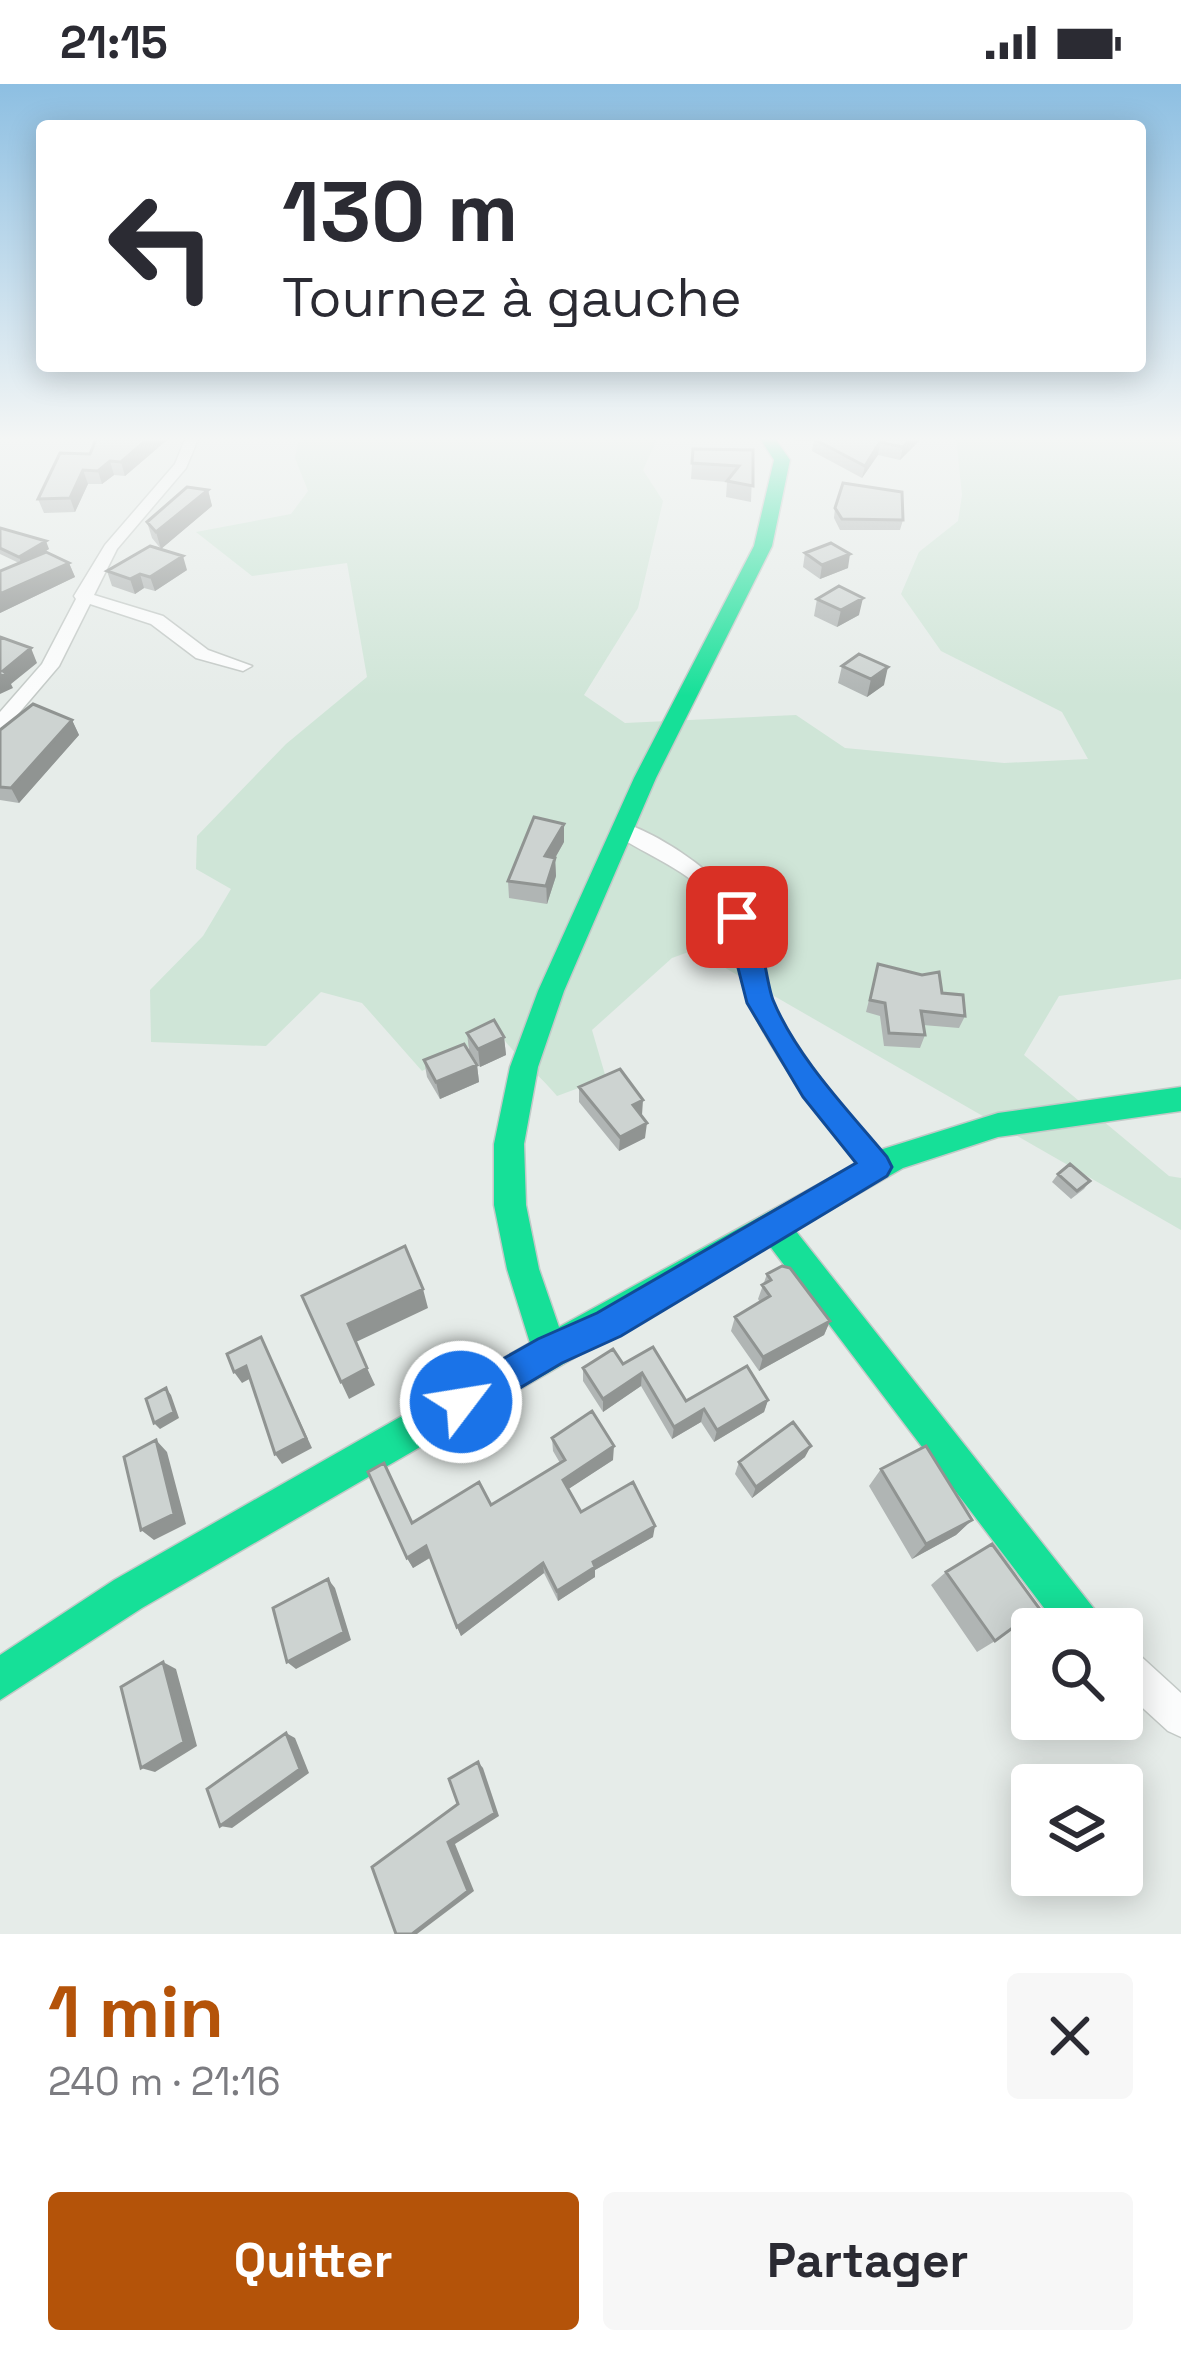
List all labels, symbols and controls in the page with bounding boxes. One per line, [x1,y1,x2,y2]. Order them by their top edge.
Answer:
text: 21:15 [60,14,168,71]
text: 130 m [282,158,519,266]
icon: left [84,168,240,324]
text: Tournez à gauche [282,263,742,332]
pin [686,866,788,968]
icon: arrive [704,884,770,950]
position arrow [398,1339,524,1465]
map controls [1011,1608,1143,1896]
button: search [1011,1608,1143,1740]
button: layers [1011,1764,1143,1896]
text: 1 min [48,1966,224,2058]
button: close [1007,1973,1133,2099]
text: 240 m · 21:16 [48,2057,281,2106]
button: Quitter [48,2192,579,2330]
button: Partager [603,2192,1133,2330]

